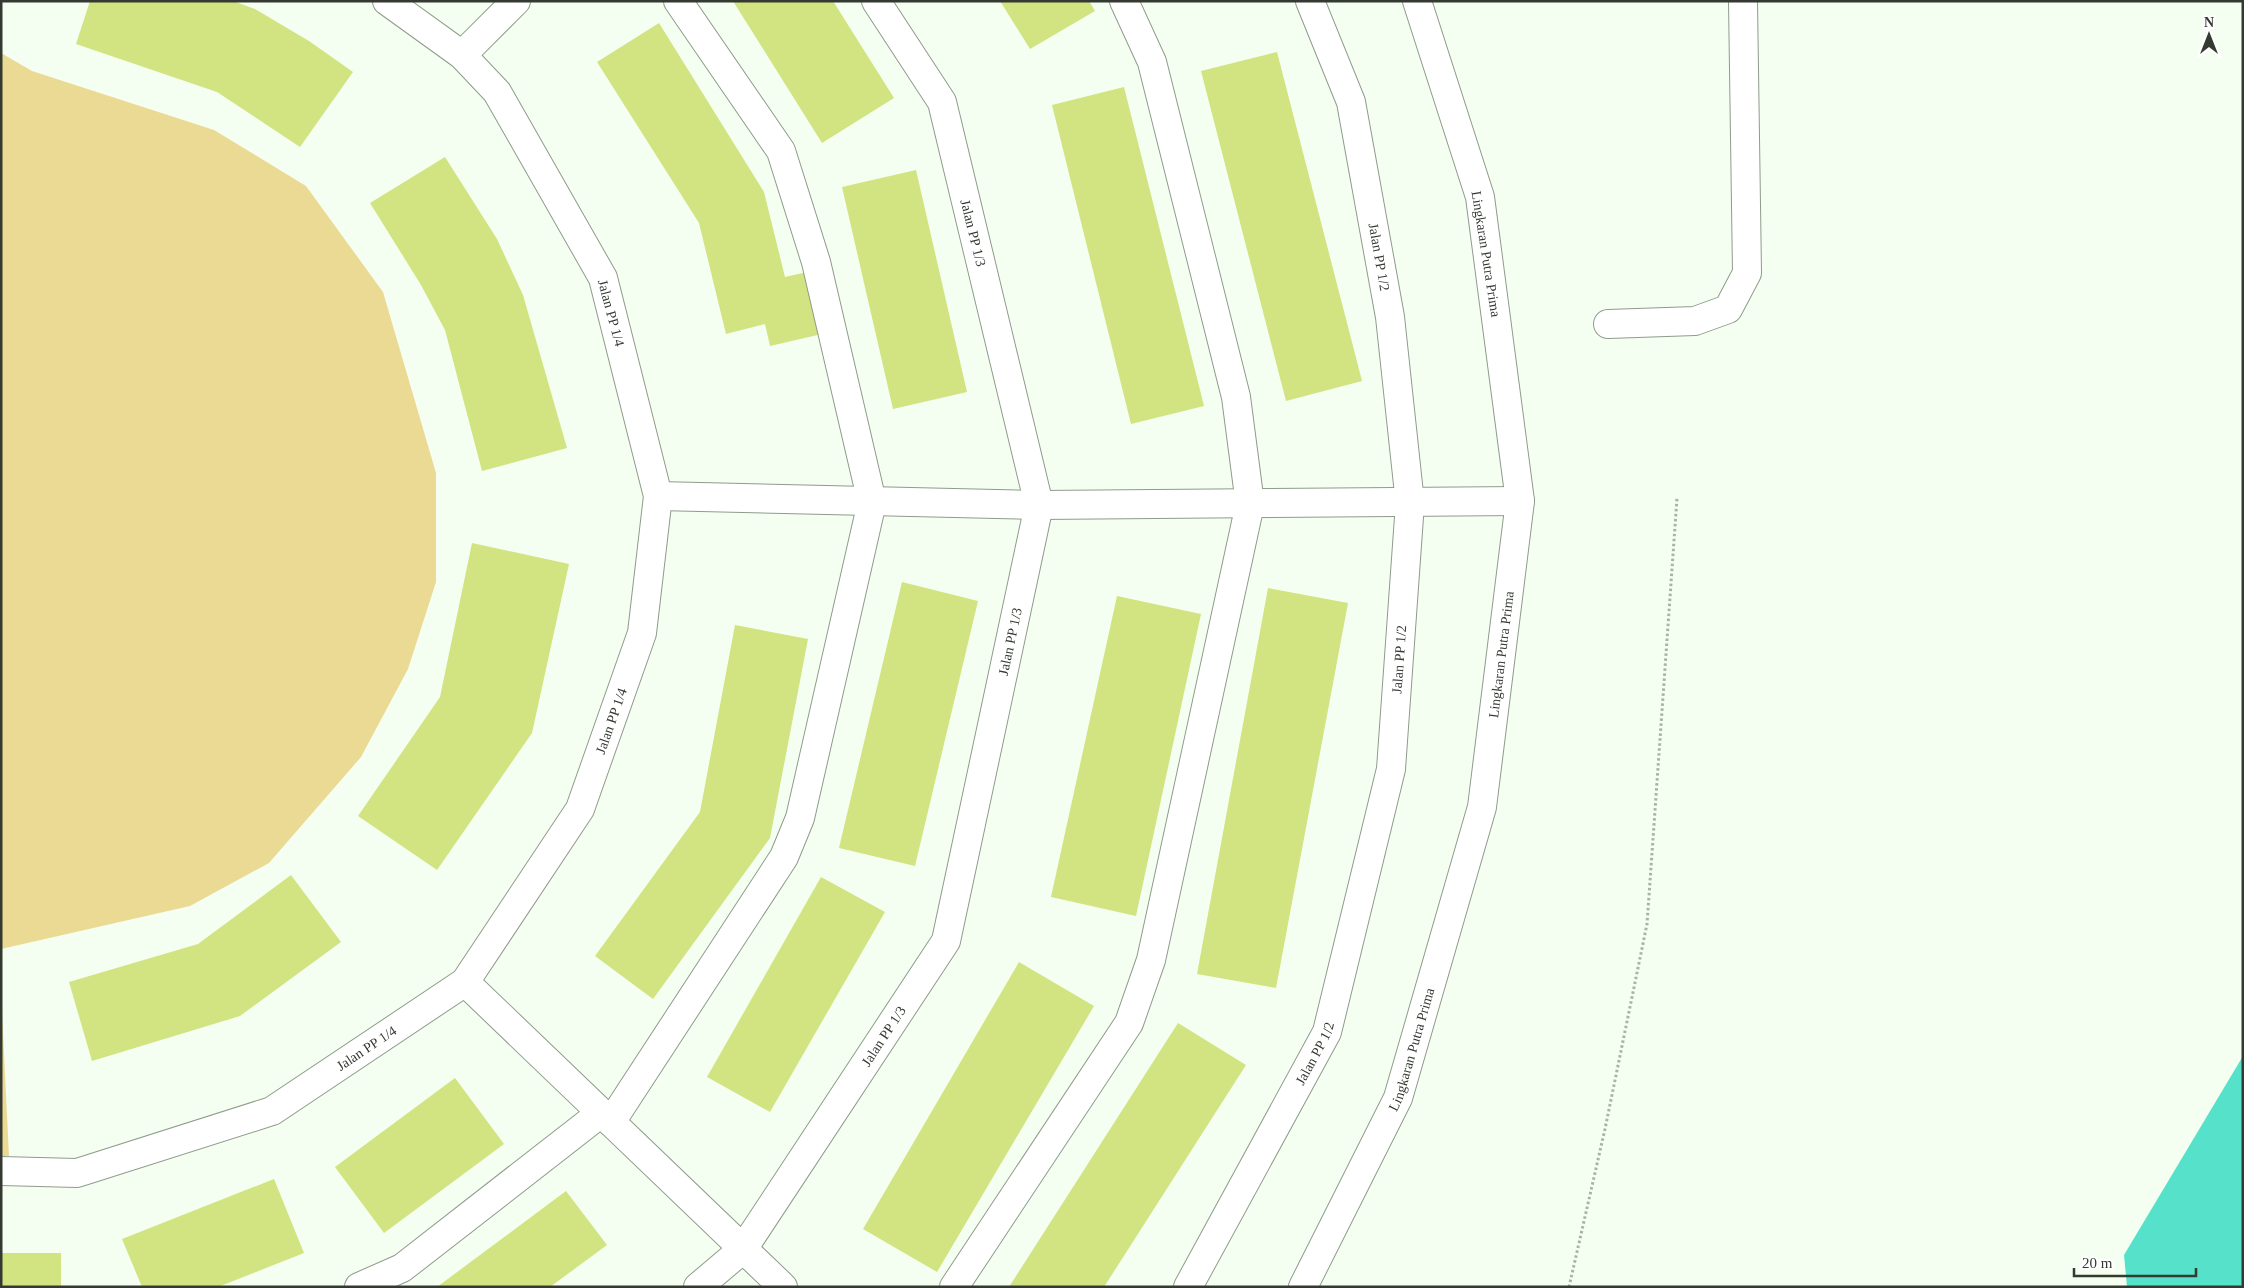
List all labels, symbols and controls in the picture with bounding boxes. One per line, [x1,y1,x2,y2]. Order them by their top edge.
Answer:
north arrow [2184,10,2234,60]
text: N [2204,15,2214,30]
street label: Lingkaran Putra Prima [1469,190,1504,319]
street label: Jalan PP 1/3 [957,198,989,268]
street label: Jalan PP 1/2 [1366,222,1392,292]
street label: Jalan PP 1/4 [595,278,627,348]
street label: Lingkaran Putra Prima [1486,590,1516,719]
street label: Jalan PP 1/3 [995,606,1024,677]
street label: Jalan PP 1/2 [1389,625,1409,694]
street label: Jalan PP 1/4 [593,686,630,756]
street label: Lingkaran Putra Prima [1385,985,1437,1113]
street label: Jalan PP 1/3 [858,1003,909,1069]
street label: Jalan PP 1/2 [1292,1021,1337,1087]
street label: Jalan PP 1/4 [333,1023,399,1073]
scale bar [2074,1246,2196,1278]
text: 20 m [2082,1255,2113,1271]

